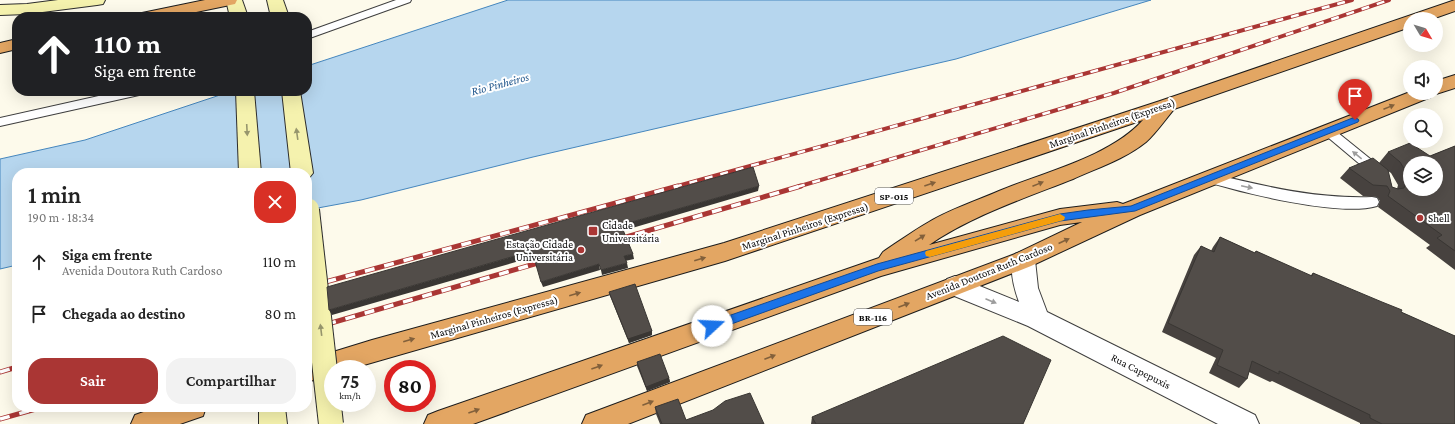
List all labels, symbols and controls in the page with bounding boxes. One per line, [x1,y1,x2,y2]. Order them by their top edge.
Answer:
north arrow [1403,12,1443,52]
map controls [1403,12,1443,196]
icon: ahead [28,28,80,80]
text: 110 m [94,28,161,59]
button: sound [1403,60,1443,100]
text: Siga em frente [94,61,196,81]
water label: Rio Pinheiros [470,70,531,98]
pin [1338,79,1372,120]
icon: arrive [1344,85,1366,107]
street label: Marginal Pinheiros (Expressa) [1048,96,1177,151]
one-way arrow [1384,103,1396,109]
button: search [1403,108,1443,148]
one-way arrow [243,124,250,136]
one-way arrow [294,128,300,140]
one-way arrow [1352,150,1363,159]
button: layers [1403,156,1443,196]
text: 1 min [28,181,81,208]
button: close [254,181,296,223]
one-way arrow [925,181,937,187]
one-way arrow [1033,181,1044,187]
one-way arrow [1241,184,1253,190]
road number: SP-015 [875,188,913,204]
street label: Marginal Pinheiros (Expressa) [740,200,870,253]
text: 190 m · 18:34 [28,210,94,225]
place label: Shell [1428,212,1450,224]
marker: Shell [1415,213,1425,223]
place label: Cidade Universitária [602,219,659,244]
marker: Cidade Universitária [587,225,599,237]
one-way arrow [915,234,925,242]
place label: Estação Cidade Universitária [506,238,573,263]
one-way arrow [1058,238,1069,244]
street label: Avenida Doutora Ruth Cardoso [924,240,1055,302]
marker: Estação Cidade Universitária [576,245,586,255]
text: Siga em frente [62,247,152,263]
icon: ahead [28,251,50,273]
text: 110 m [263,254,296,270]
one-way arrow [694,256,706,262]
text: Avenida Doutora Ruth Cardoso [62,263,222,278]
one-way arrow [569,291,581,297]
street label: Marginal Pinheiros (Expressa) [429,293,559,342]
one-way arrow [985,298,996,304]
one-way arrow [899,302,911,308]
icon: arrive [28,303,50,325]
position arrow [691,305,733,347]
text: Chegada ao destino [62,306,185,322]
text: 80 m [265,306,296,322]
road number: BR-116 [854,309,892,325]
one-way arrow [318,324,324,336]
one-way arrow [404,337,416,343]
street label: Rua Capepuxis [1109,351,1173,392]
one-way arrow [764,353,776,359]
button: Sair [28,358,158,404]
button: Compartilhar [166,358,296,404]
speed limit sign: 80 [384,360,436,412]
one-way arrow [591,364,603,370]
text: 75 [340,370,360,392]
text: km/h [339,390,361,401]
one-way arrow [643,400,655,406]
one-way arrow [469,407,481,413]

